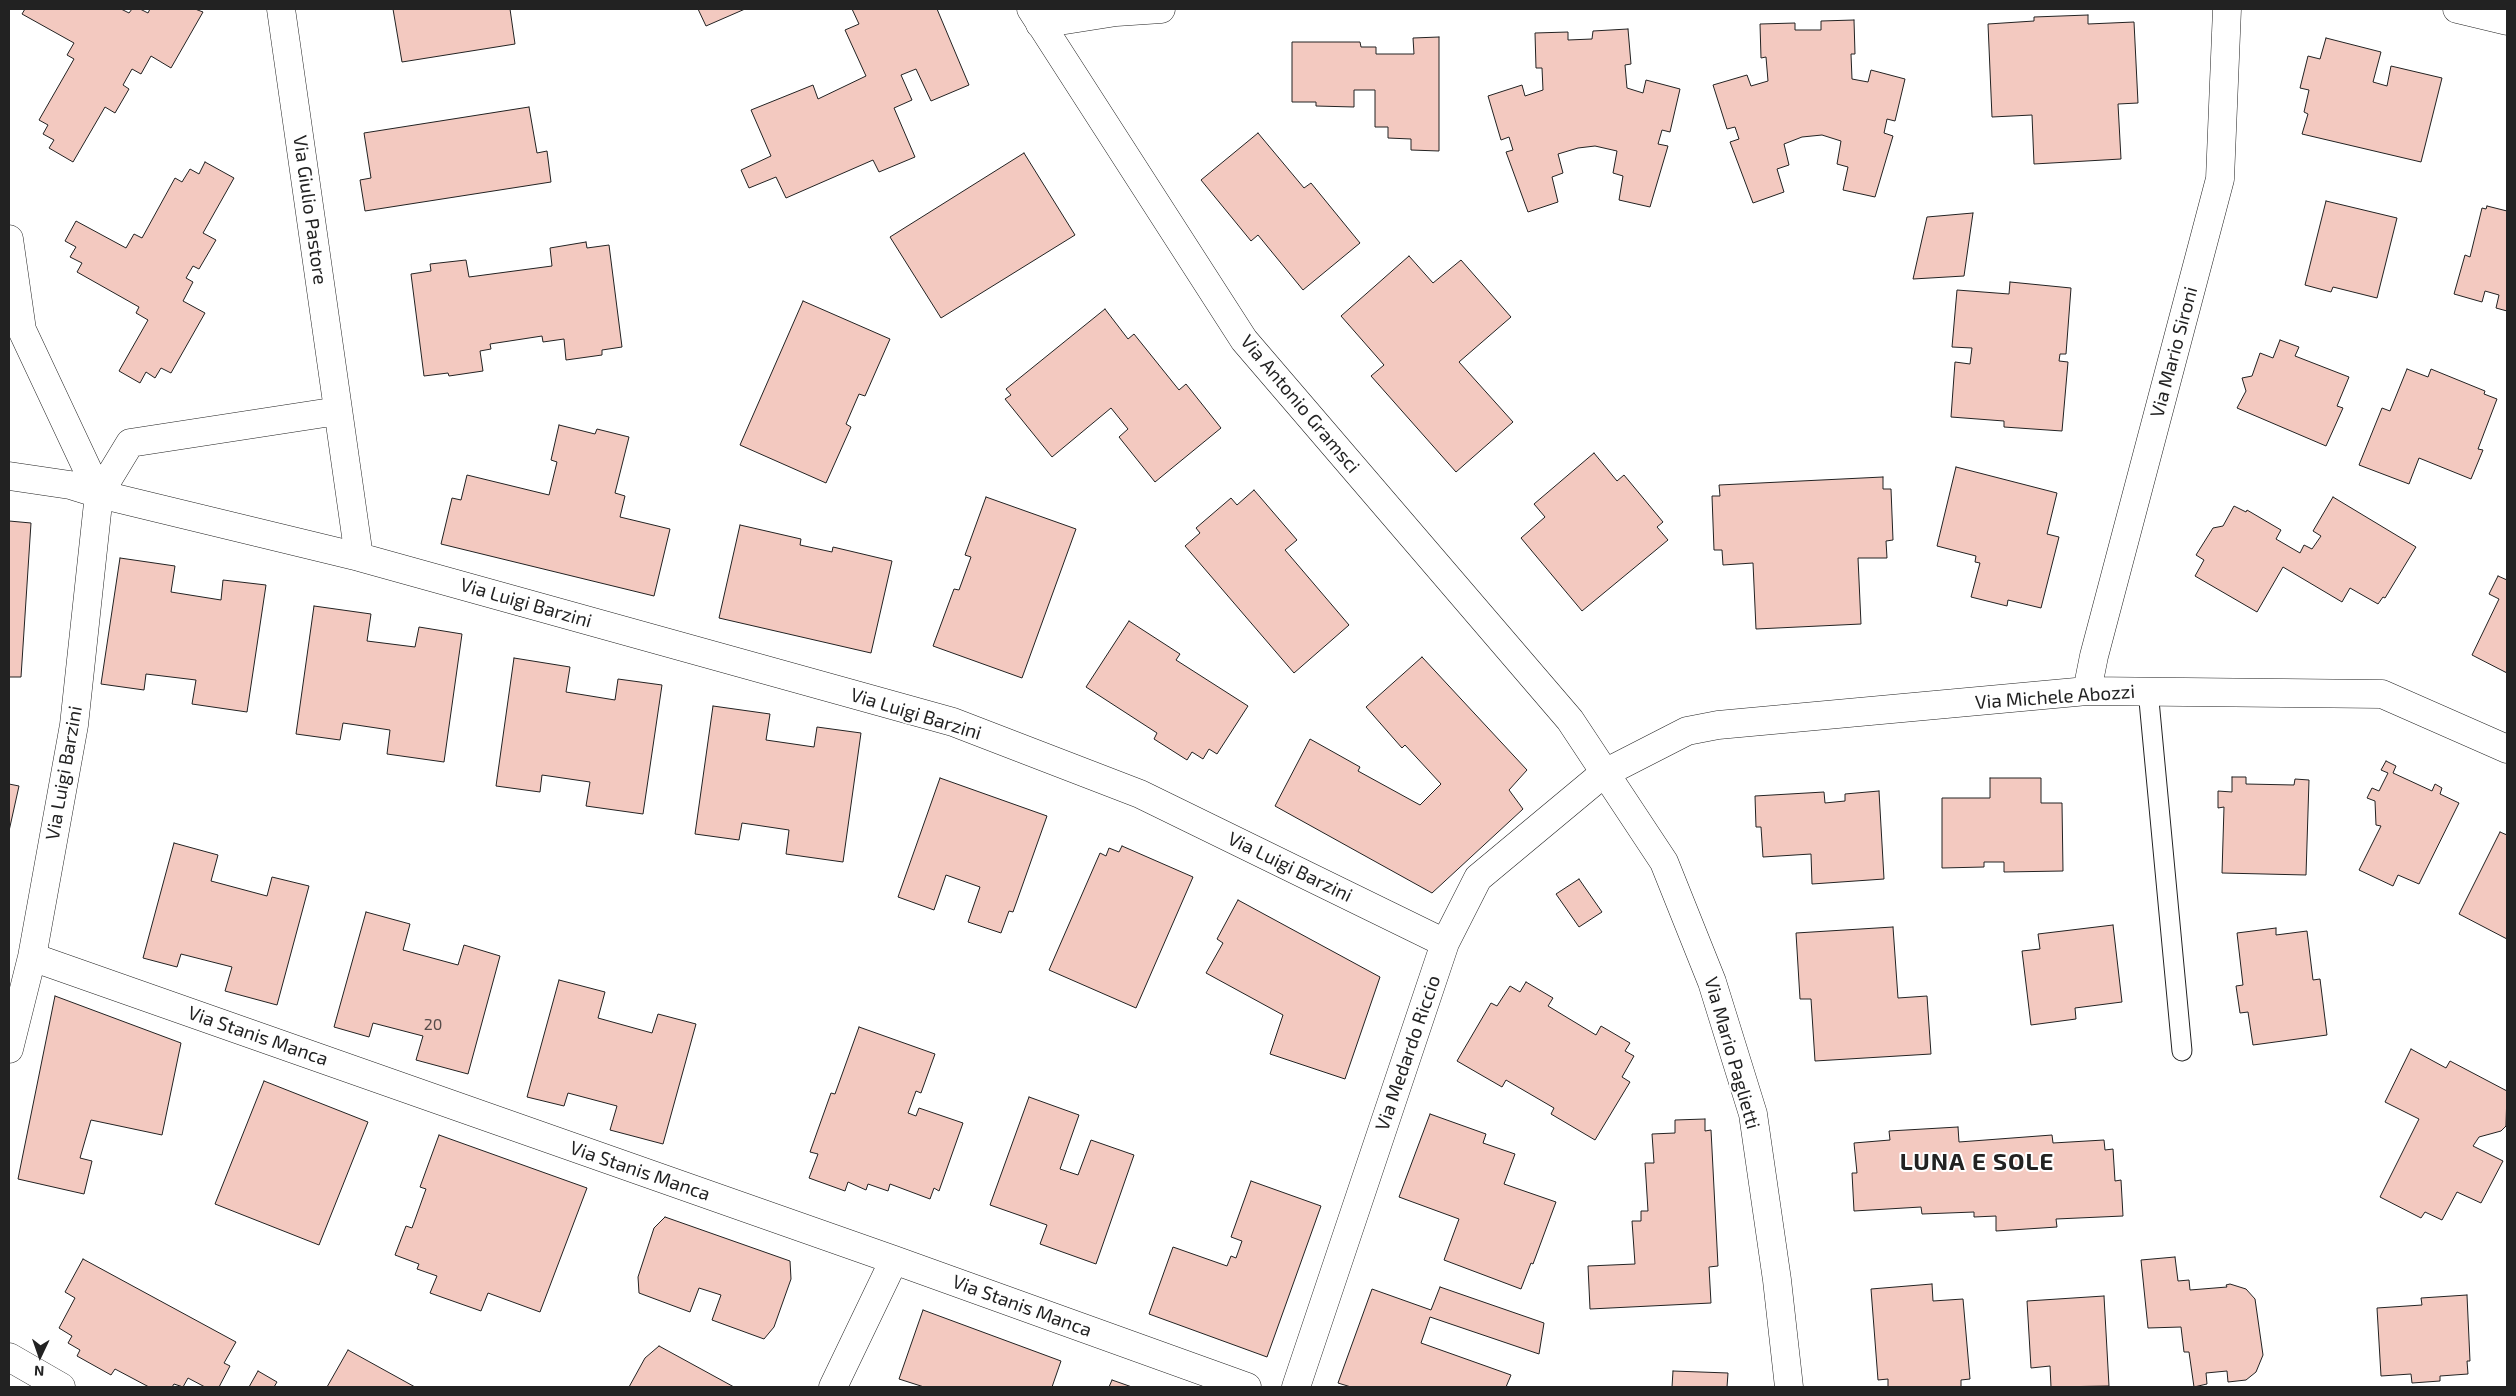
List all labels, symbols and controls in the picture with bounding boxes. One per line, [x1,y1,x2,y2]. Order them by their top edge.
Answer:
street label: Via Giulio Pastore [288,134,332,286]
street label: Via Mario Sironi [2146,284,2202,420]
street label: Via Antonio Gramsci [1236,330,1364,478]
street label: Via Luigi Barzini [458,573,594,633]
street label: Via Michele Abozzi [1974,680,2136,714]
street label: Via Luigi Barzini [848,683,984,745]
street label: Via Luigi Barzini [41,704,87,842]
street label: Via Luigi Barzini [1224,827,1356,907]
street label: Via Medardo Riccio [1371,972,1445,1134]
street label: Via Mario Paglietti [1699,974,1765,1132]
street label: Via Stanis Manca [185,1001,331,1071]
house number: 20 [424,1015,442,1035]
street label: Via Stanis Manca [567,1136,713,1206]
district label: LUNA E SOLE [1898,1148,2056,1176]
street label: Via Stanis Manca [949,1270,1095,1342]
north arrow [15,1331,65,1381]
text: N [34,1363,45,1380]

